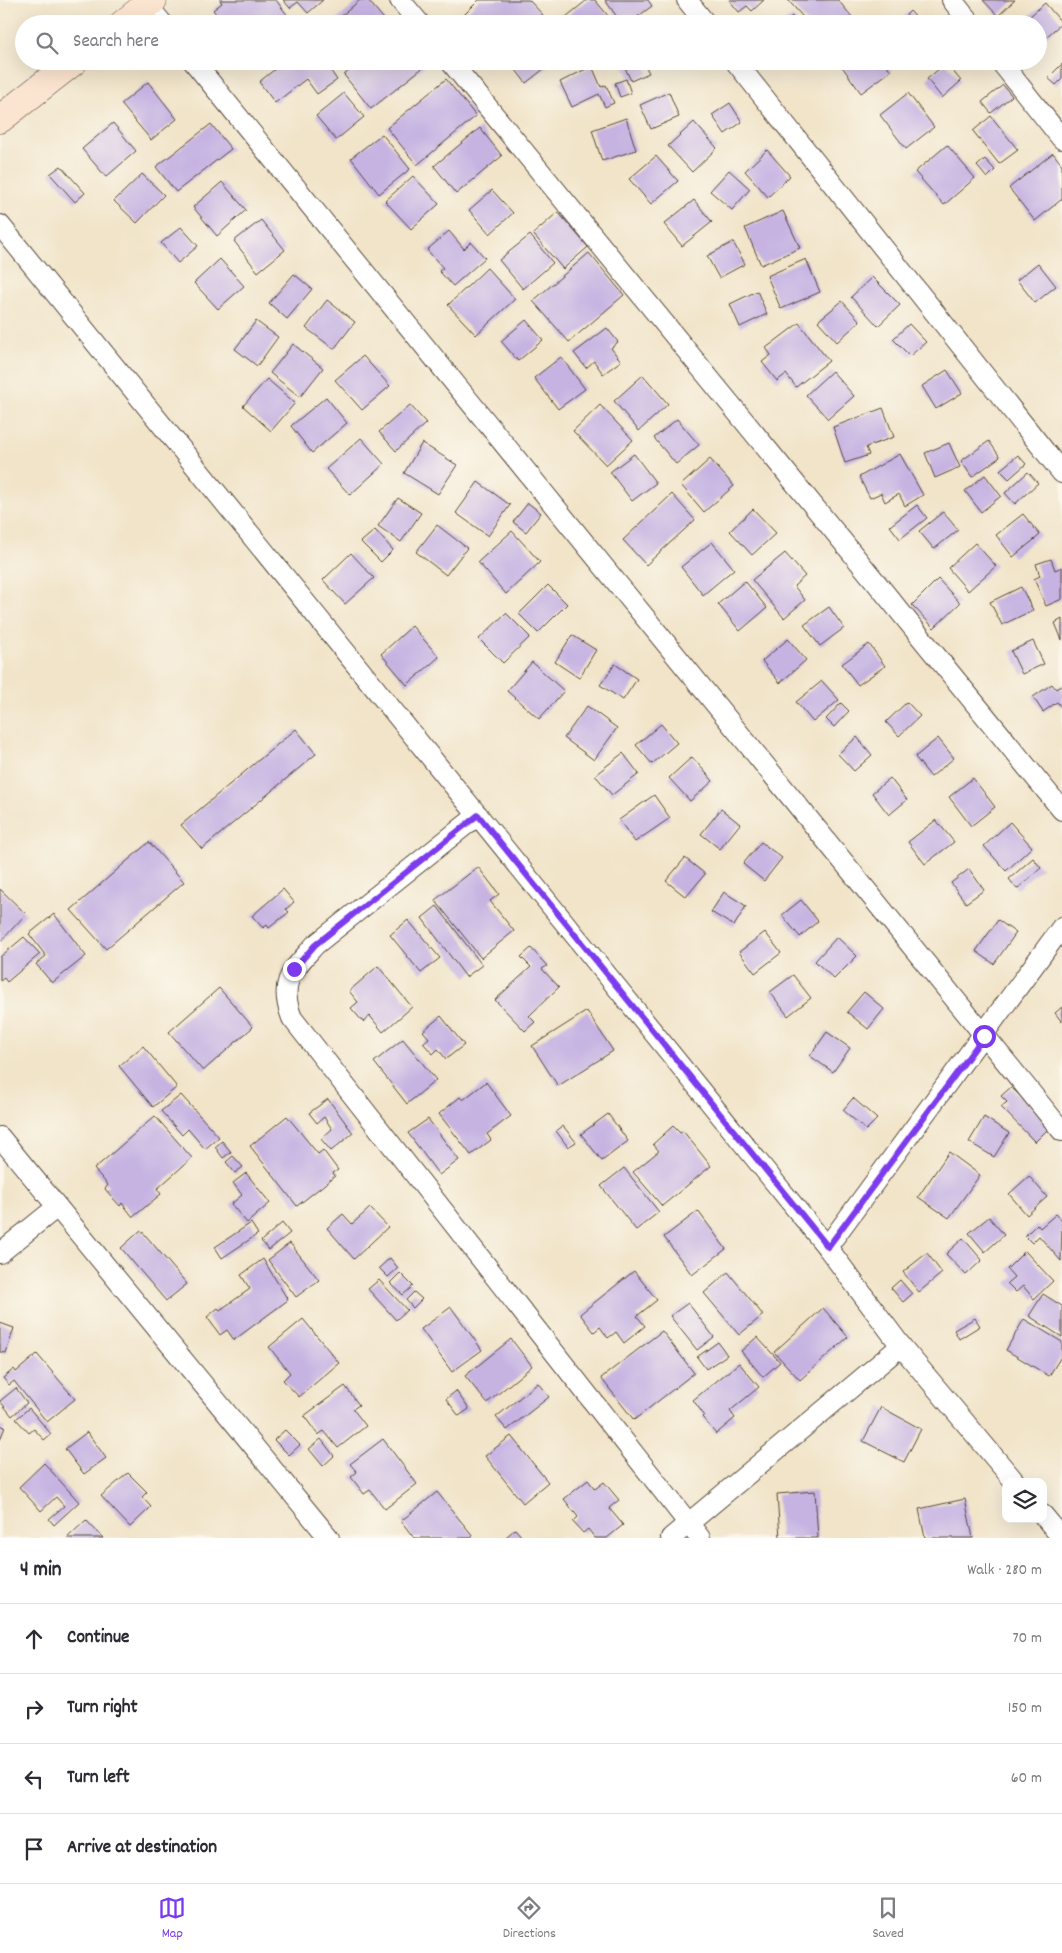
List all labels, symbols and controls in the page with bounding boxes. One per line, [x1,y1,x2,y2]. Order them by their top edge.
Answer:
search box [15,15,1047,70]
icon: search [33,29,61,57]
text: Search here [73,29,159,56]
route end [283,958,306,981]
route start [973,1025,996,1048]
map controls [1002,1478,1047,1523]
button: layers [1002,1478,1047,1523]
text: 4 min [20,1556,62,1586]
text: Walk · 280 m [967,1559,1042,1582]
icon: ahead [20,1625,48,1653]
text: Continue [67,1625,129,1652]
text: 70 m [1012,1627,1042,1650]
icon: right [20,1695,48,1723]
text: Turn right [67,1695,138,1722]
text: 150 m [1008,1697,1042,1720]
icon: left [20,1765,48,1793]
text: Turn left [67,1765,130,1792]
text: 60 m [1011,1767,1042,1790]
icon: arrive [20,1835,48,1863]
text: Arrive at destination [67,1835,217,1862]
tab: Map [158,1894,186,1944]
tab: Directions [503,1894,556,1944]
tab: Saved [872,1894,904,1944]

